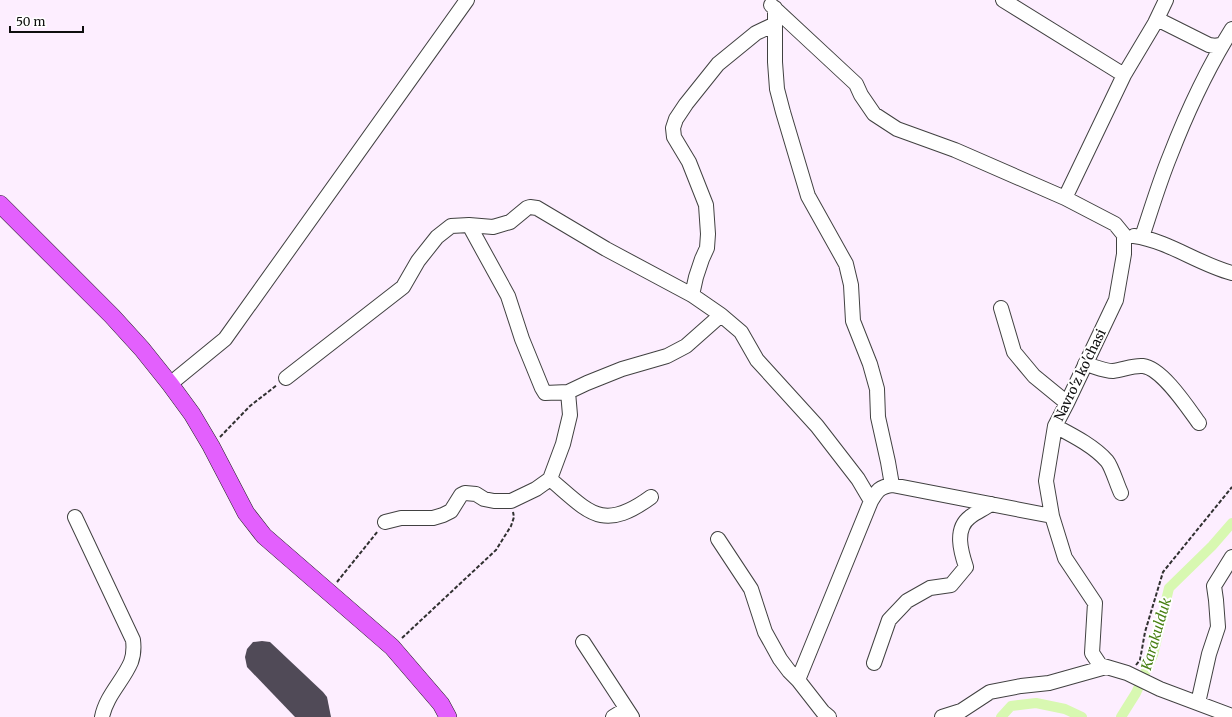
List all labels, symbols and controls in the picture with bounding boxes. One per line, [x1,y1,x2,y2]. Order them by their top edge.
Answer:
scale bar [10,8,83,34]
text: 50 m [16,14,45,29]
street label: Navro'z ko'chasi [1050,326,1110,424]
water label: Karakulduk [1137,596,1175,673]

